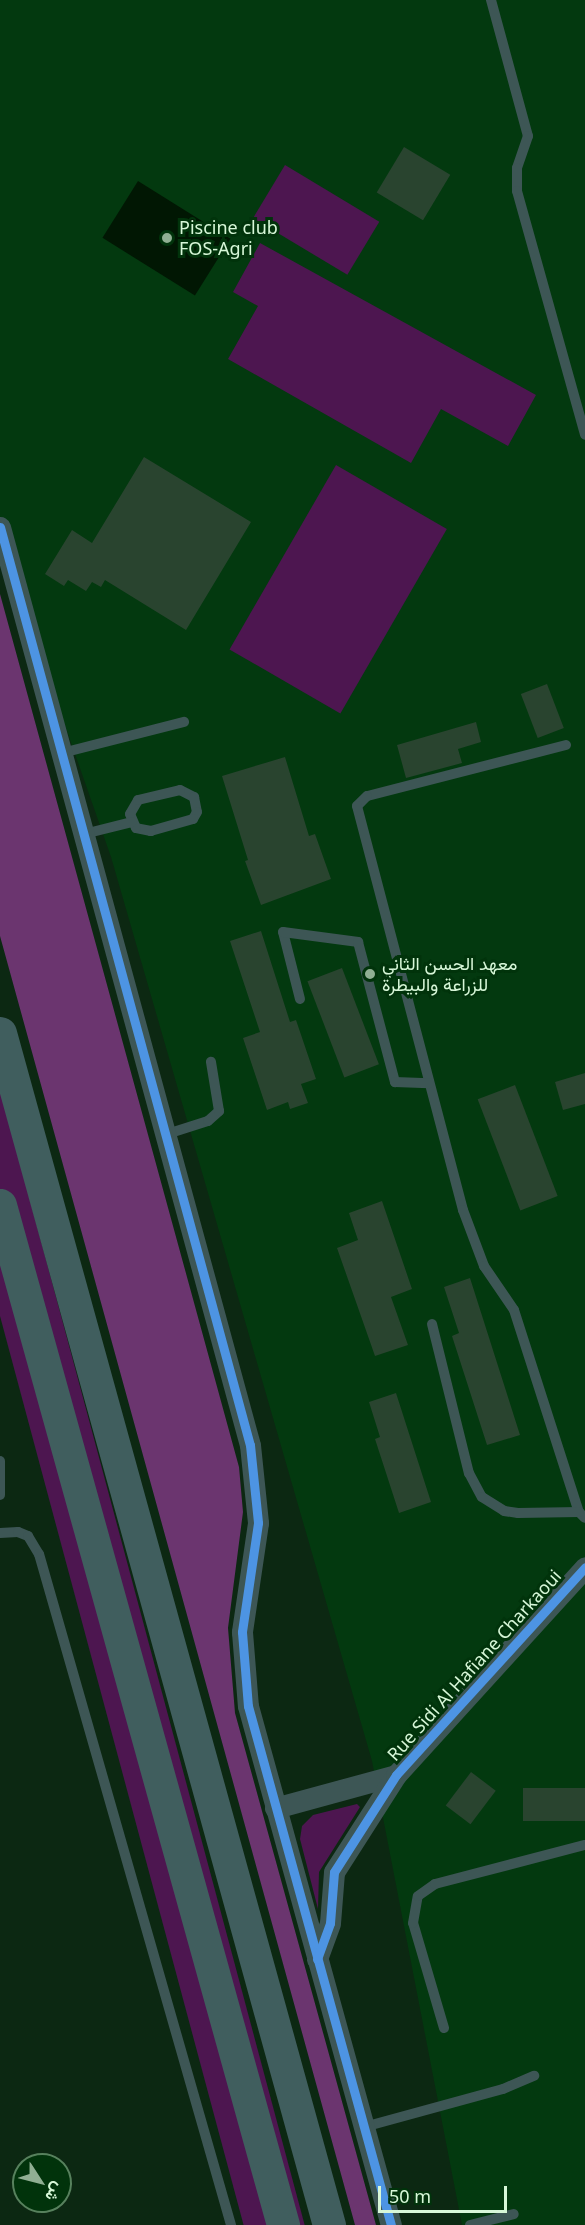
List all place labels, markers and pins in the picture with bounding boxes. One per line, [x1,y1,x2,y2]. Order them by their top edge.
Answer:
place label: Piscine club FOS-Agri [179,217,278,260]
marker: Piscine club FOS-Agri [160,231,174,245]
place label: معهد الحسن الثاني للزراعة والبيطرة [382,953,517,996]
marker: معهد الحسن الثاني للزراعة والبيطرة [363,967,377,981]

